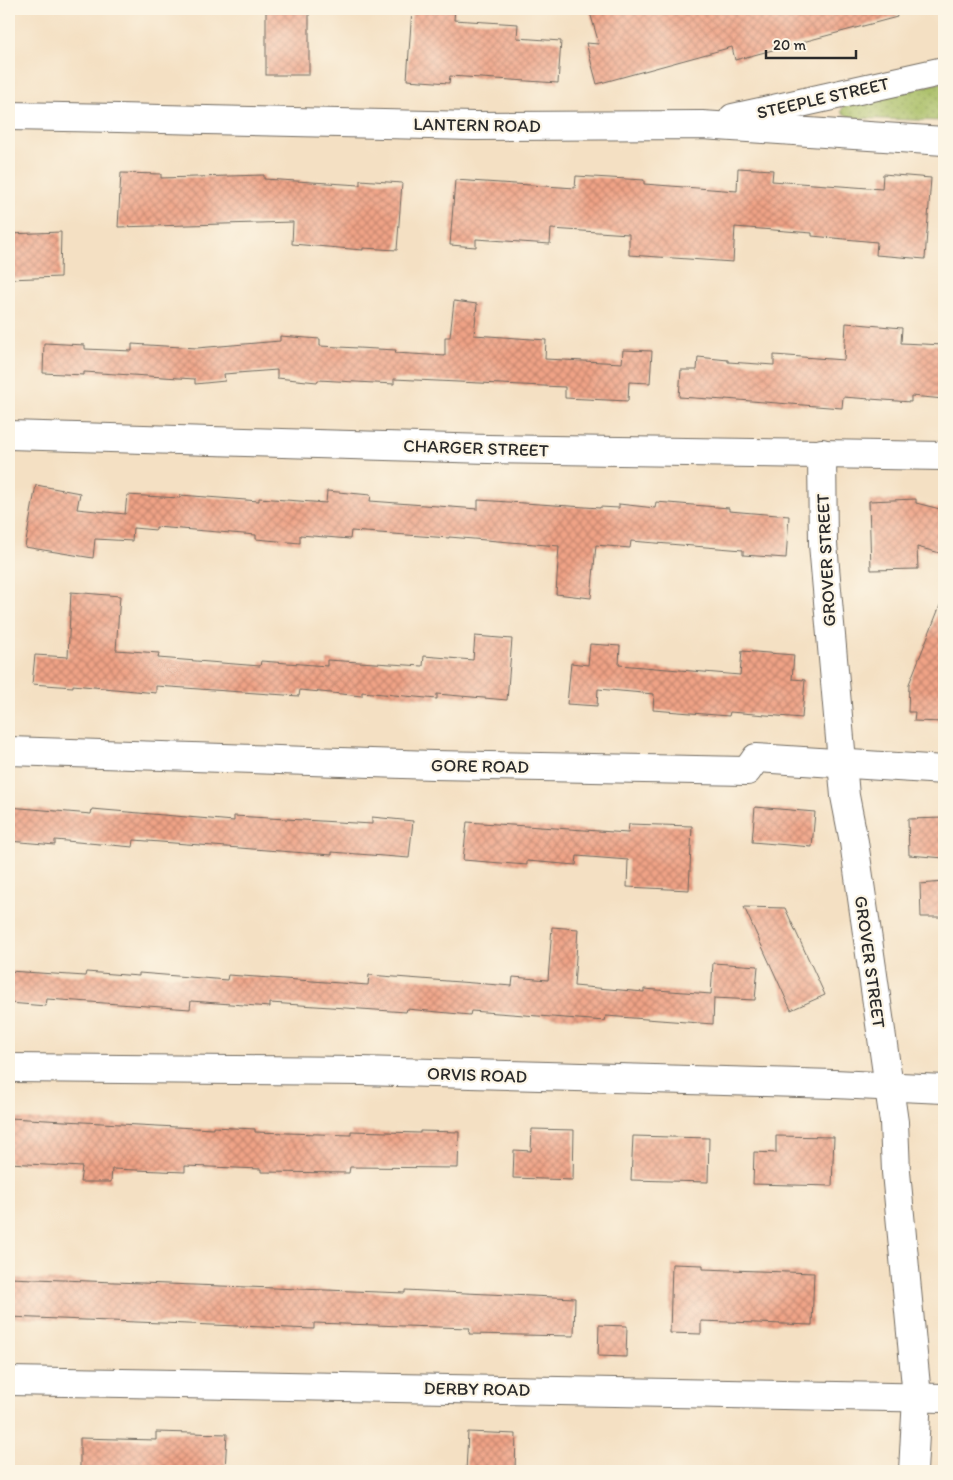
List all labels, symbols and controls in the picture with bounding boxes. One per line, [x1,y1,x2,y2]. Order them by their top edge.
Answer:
scale bar [766,28,856,60]
text: 20 m [773,36,807,54]
street label: STEEPLE STREET [755,72,891,124]
street label: LANTERN ROAD [413,113,541,137]
street label: CHARGER STREET [403,434,549,462]
street label: GROVER STREET [812,493,840,627]
street label: GORE ROAD [431,754,529,778]
street label: GROVER STREET [850,894,890,1030]
street label: ORVIS ROAD [427,1062,527,1088]
street label: DERBY ROAD [423,1377,531,1401]

